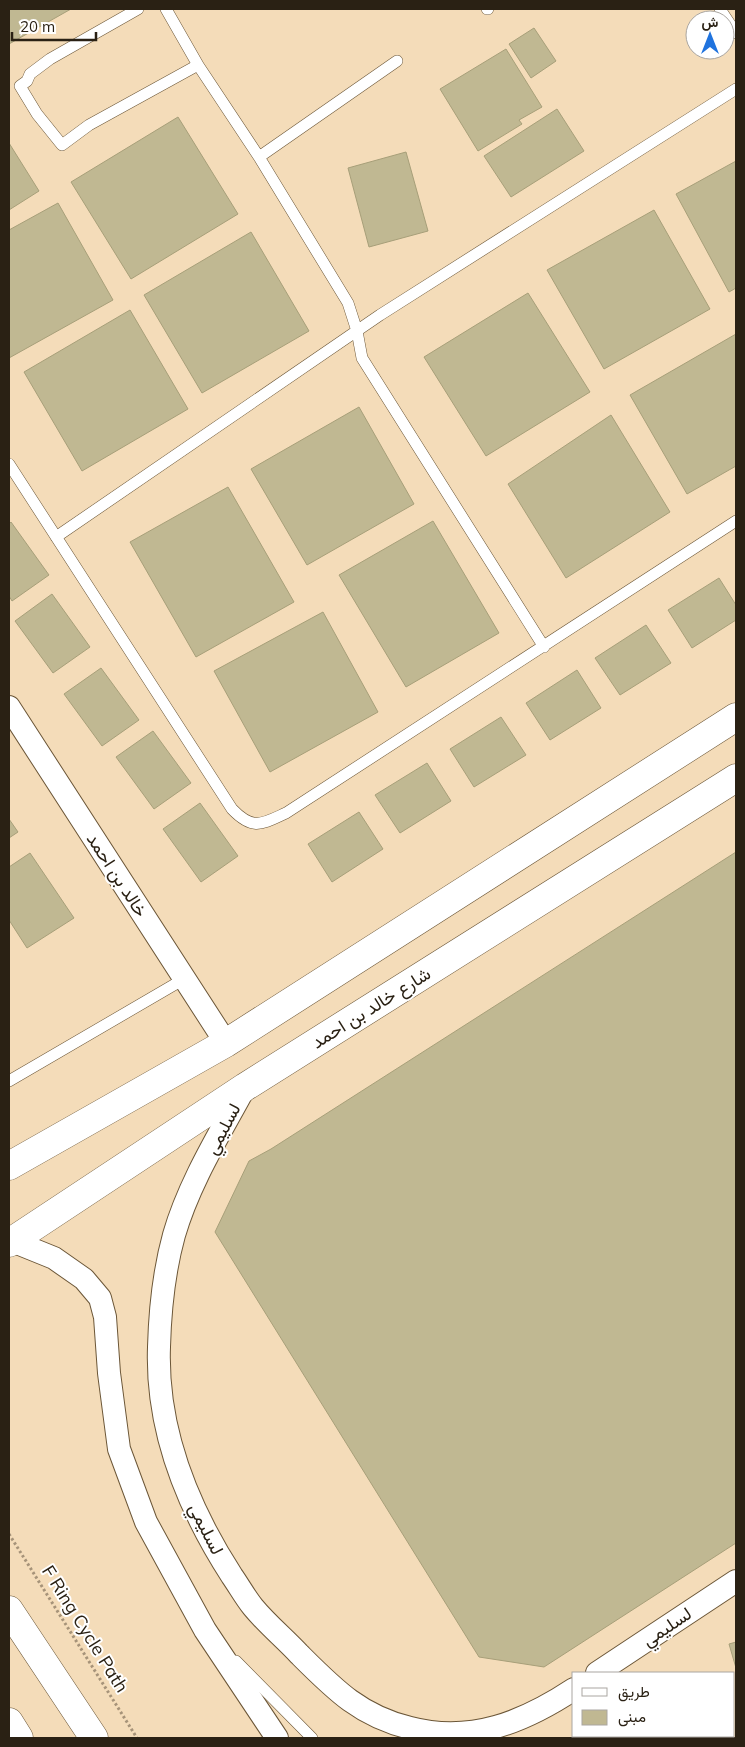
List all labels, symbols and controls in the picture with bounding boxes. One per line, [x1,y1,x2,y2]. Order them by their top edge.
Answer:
scale bar [12,10,96,42]
north arrow [685,10,735,60]
text: ش [702,13,719,31]
text: 20 m [20,17,55,36]
street label: خالد بن احمد [82,828,153,921]
street label: شارع خالد بن احمد [307,962,435,1054]
street label: لسليمي [200,1099,249,1160]
street label: لسليمي [180,1499,229,1560]
street label: F Ring Cycle Path [37,1561,134,1697]
street label: لسليمي [638,1602,698,1655]
legend [572,1672,735,1737]
text: طريق [618,1682,650,1702]
text: مبنى [618,1707,646,1727]

